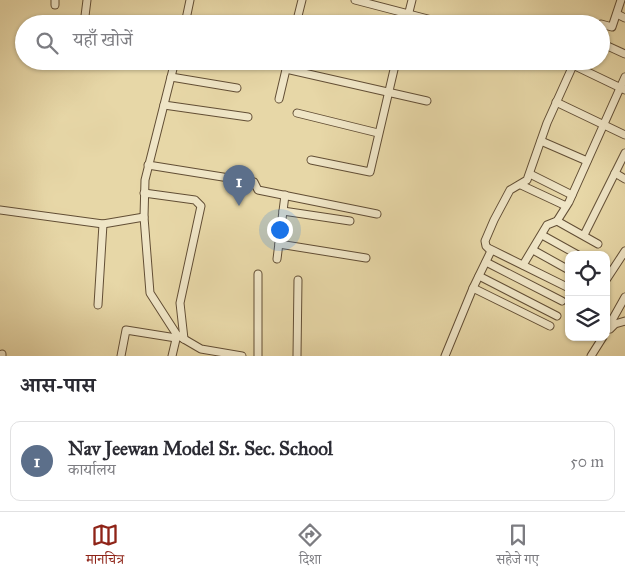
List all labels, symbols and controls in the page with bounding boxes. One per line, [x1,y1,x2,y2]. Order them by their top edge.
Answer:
search box [15,15,610,70]
text: यहाँ खोजें [73,28,133,51]
icon: search [33,29,61,57]
pin: 1 [223,165,255,206]
your location [267,217,293,243]
map controls [565,251,610,341]
button: locate [565,251,610,296]
button: layers [565,296,610,341]
text: आस-पास [20,372,95,398]
text: Nav Jeewan Model Sr. Sec. School [68,437,333,460]
text: 1 [34,452,40,471]
text: 50 m [570,452,604,471]
text: कार्यालय [68,460,116,479]
tab: मानचित्र [86,521,124,573]
tab: दिशा [296,521,324,573]
tab: सहेजे गए [496,521,539,573]

